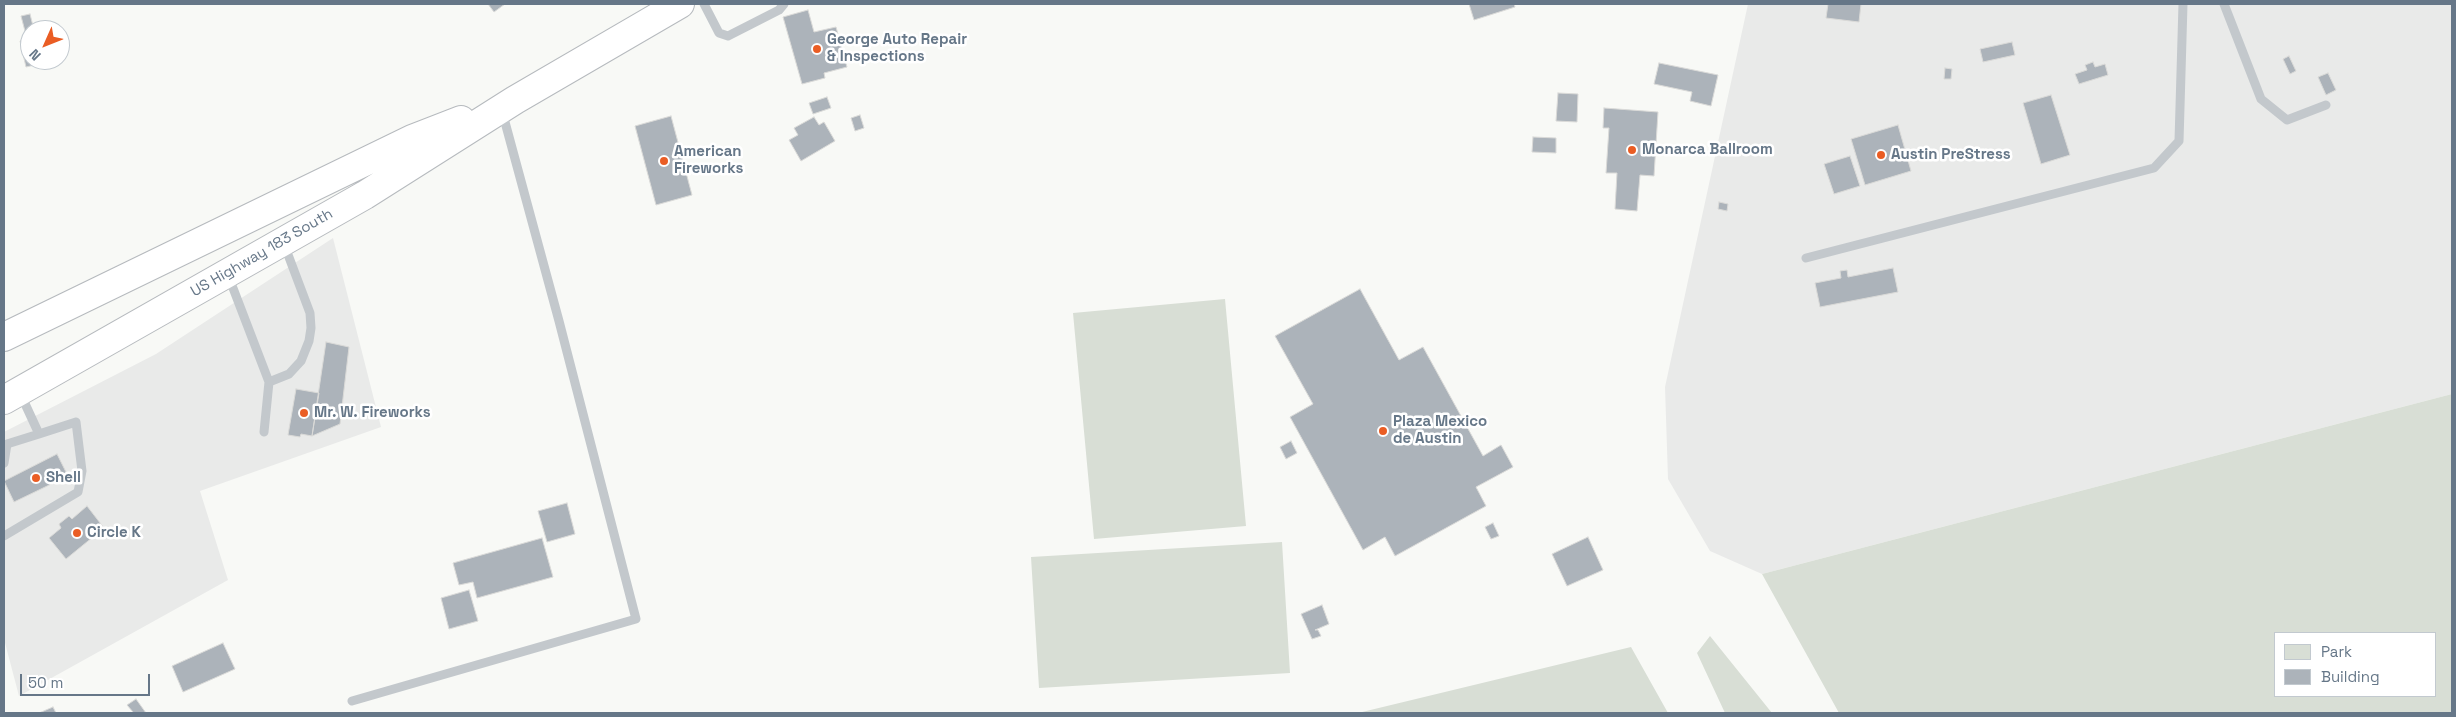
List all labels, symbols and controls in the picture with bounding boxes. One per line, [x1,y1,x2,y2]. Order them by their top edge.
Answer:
north arrow [20,20,70,70]
place label: George Auto Repair & Inspections [827,31,967,66]
marker: George Auto Repair & Inspections [811,43,823,55]
text: N [25,45,45,64]
place label: Monarca Ballroom [1642,141,1773,159]
place label: American Fireworks [674,143,743,178]
marker: Monarca Ballroom [1626,144,1638,156]
place label: Austin PreStress [1891,146,2011,164]
marker: Austin PreStress [1875,149,1887,161]
marker: American Fireworks [658,155,670,167]
street label: US Highway 183 South [188,205,336,301]
place label: Mr. W. Fireworks [314,404,431,422]
marker: Mr. W. Fireworks [298,407,310,419]
place label: Plaza Mexico de Austin [1393,413,1487,448]
marker: Plaza Mexico de Austin [1377,425,1389,437]
place label: Shell [46,469,81,487]
marker: Shell [30,472,42,484]
place label: Circle K [87,524,141,542]
marker: Circle K [71,527,83,539]
legend [2274,632,2436,697]
text: Park [2321,642,2352,661]
scale bar [22,664,152,696]
text: Building [2321,667,2380,686]
text: 50 m [28,673,63,692]

